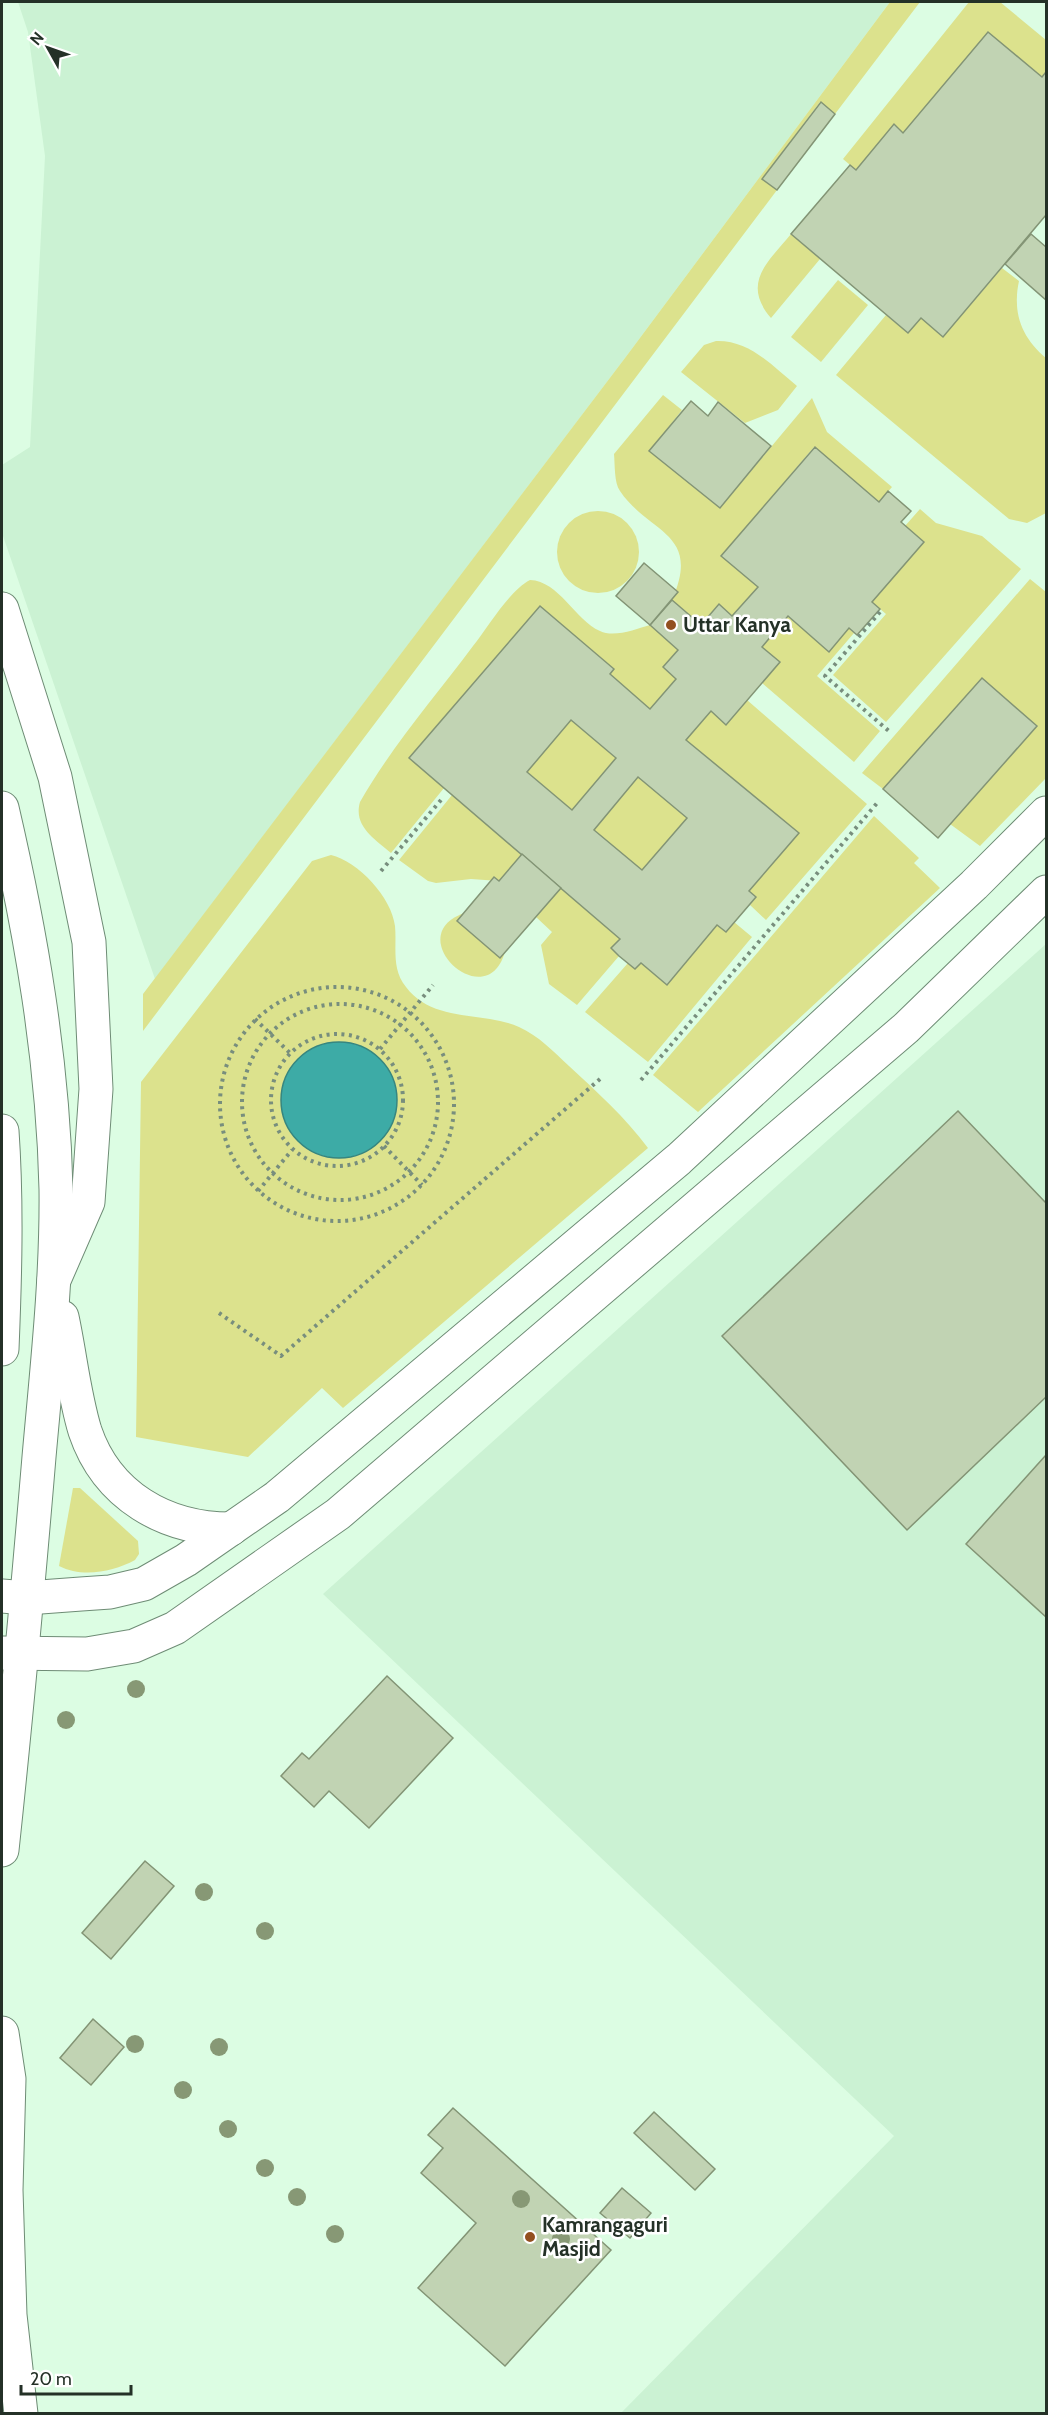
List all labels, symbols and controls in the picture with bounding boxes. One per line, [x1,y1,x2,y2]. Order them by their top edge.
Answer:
north arrow [18,18,78,78]
text: N [26,28,48,49]
place label: Uttar Kanya [683,612,791,637]
marker: Uttar Kanya [664,618,678,632]
place label: Kamrangaguri Masjid [542,2212,668,2261]
marker: Kamrangaguri Masjid [523,2230,537,2244]
scale bar [21,2358,130,2396]
text: 20 m [30,2368,72,2390]

